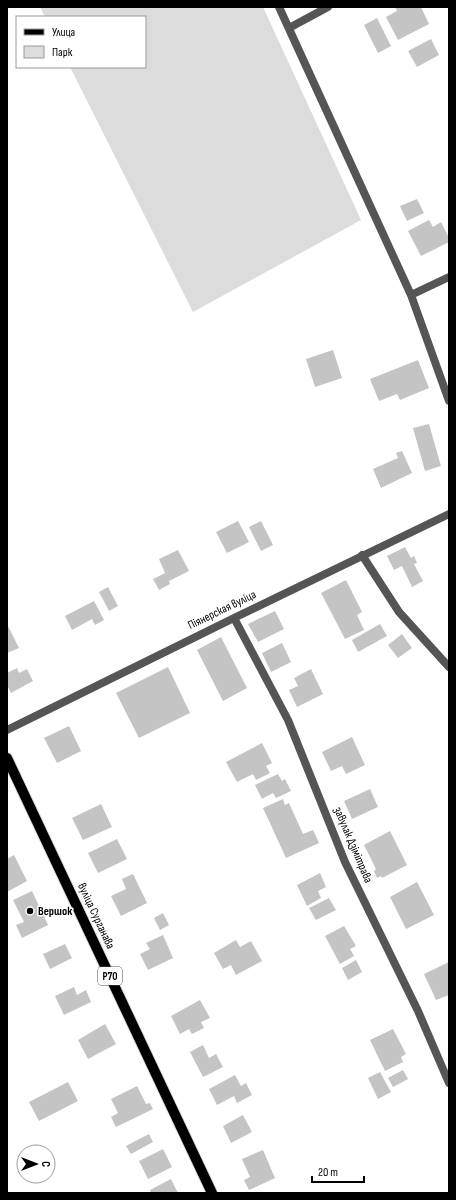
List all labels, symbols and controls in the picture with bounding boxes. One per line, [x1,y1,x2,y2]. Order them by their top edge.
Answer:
legend [16,16,146,68]
text: Улица [52,25,76,40]
text: Парк [52,45,73,60]
street label: Піянерская вуліца [185,587,259,633]
street label: завулак Дзімітрава [330,805,376,886]
street label: вуліца Сурганава [74,881,118,952]
place label: Вершок [38,904,73,919]
marker: Вершок [25,906,35,916]
road number: Р70 [98,967,122,985]
north arrow [16,1144,56,1184]
scale bar [312,1158,364,1184]
text: С [39,1161,52,1167]
text: 20 m [318,1165,338,1180]

